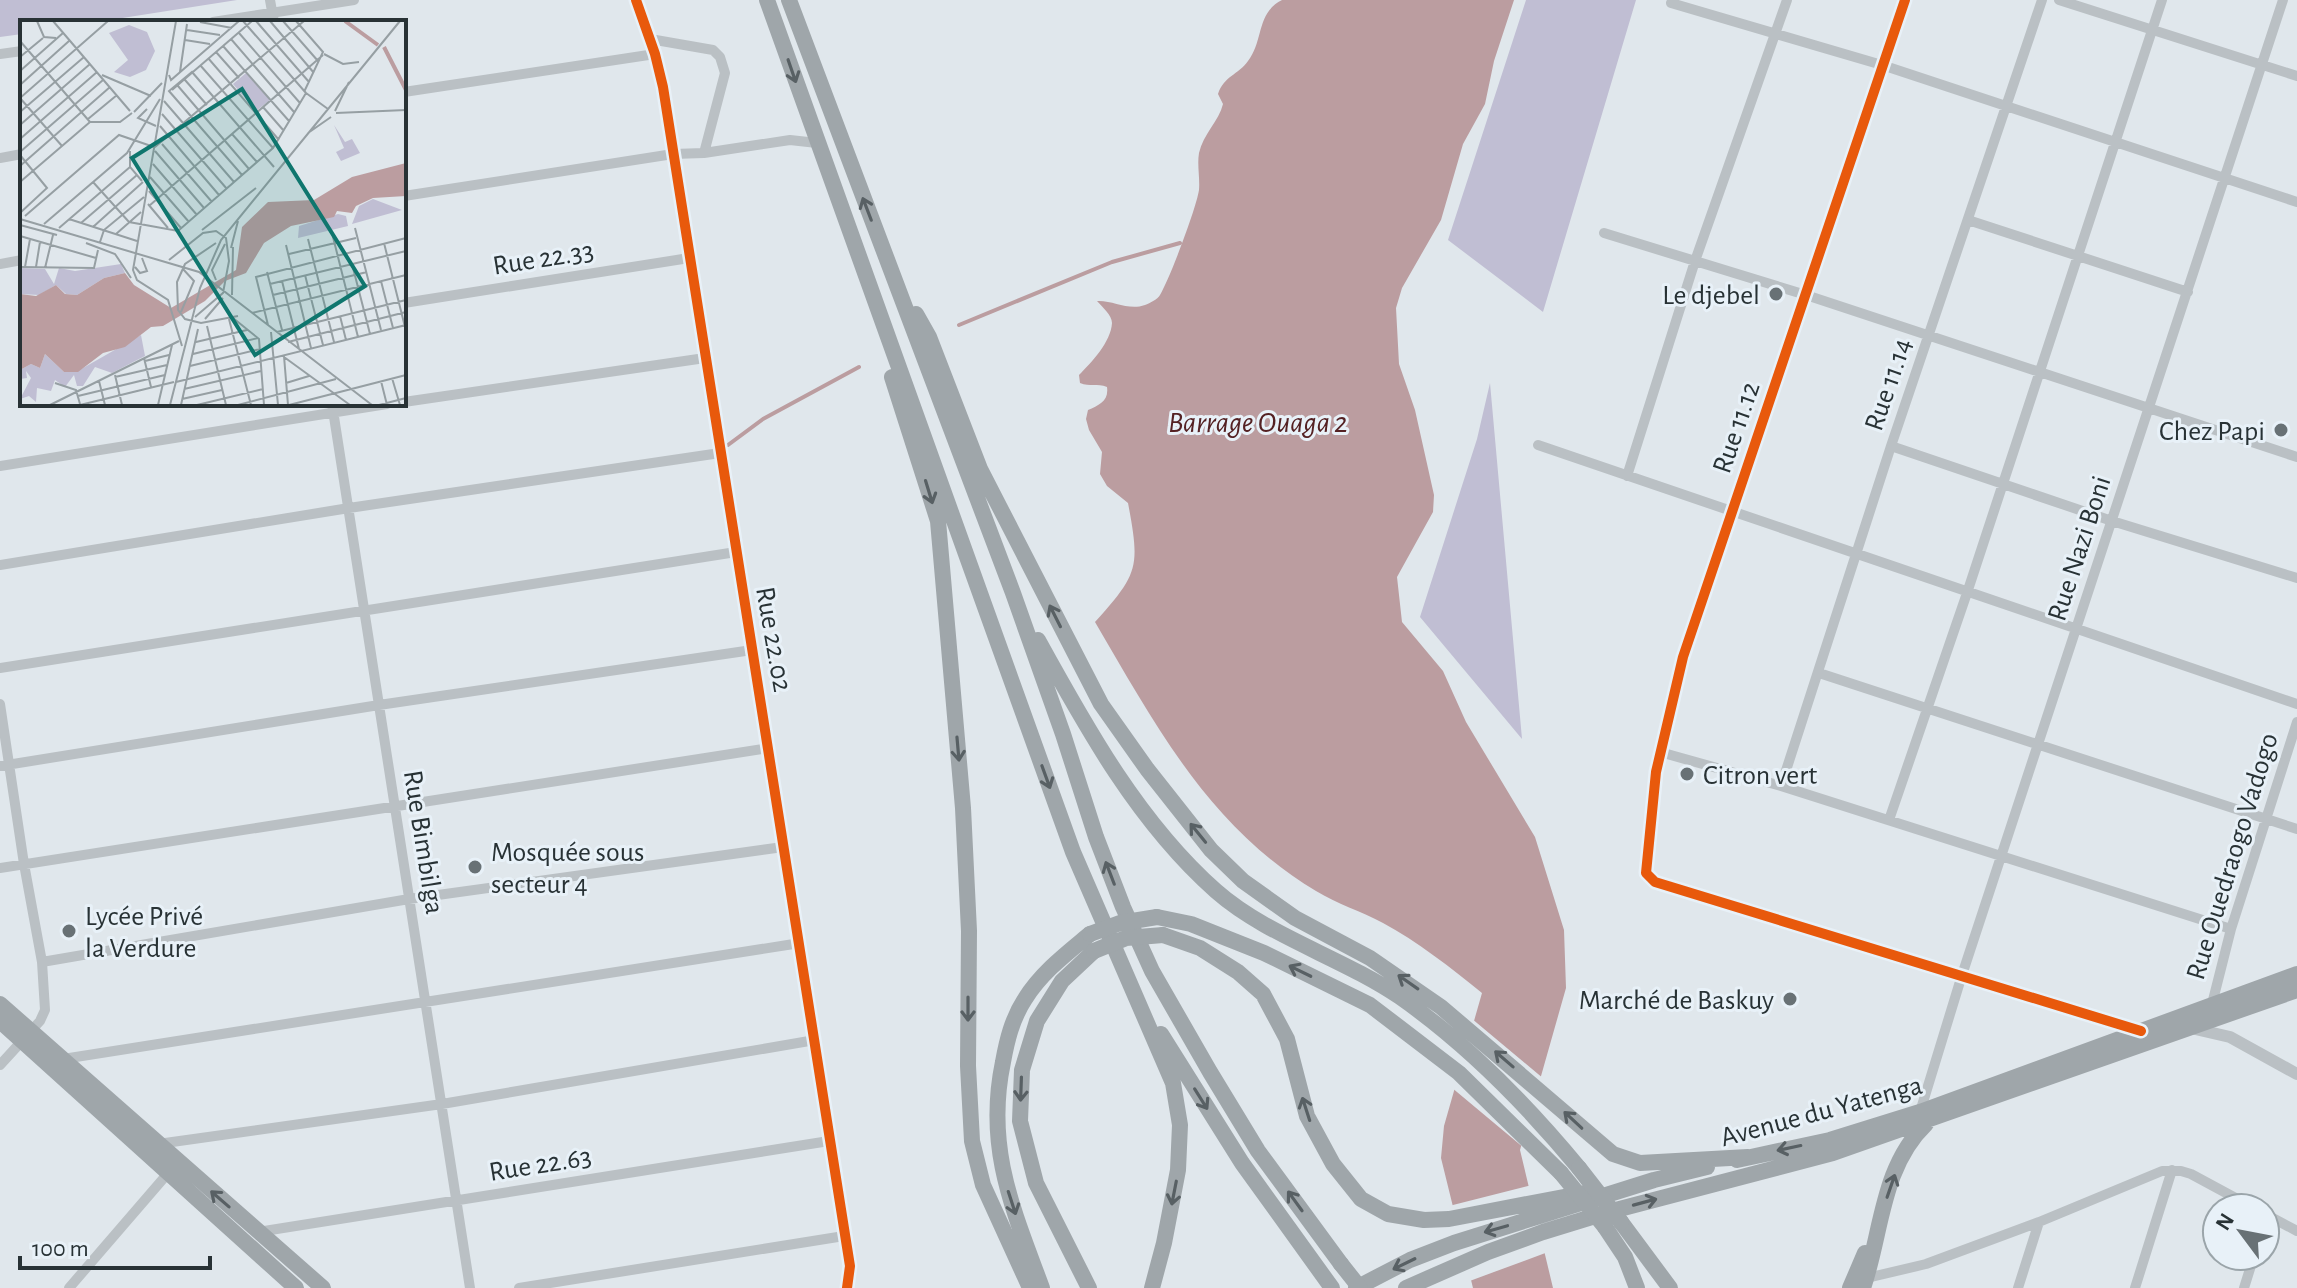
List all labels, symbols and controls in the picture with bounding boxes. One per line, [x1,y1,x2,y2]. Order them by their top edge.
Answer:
inset map [20,20,406,406]
one-way arrow [786,58,800,83]
one-way arrow [859,197,873,221]
street label: Rue 22.33 [491,237,596,281]
place label: Le djebel [1662,282,1760,310]
marker: Le djebel [1767,285,1785,303]
street label: Rue 11.14 [1860,335,1918,434]
street label: Rue 11.12 [1708,378,1766,477]
water label: Barrage Ouaga 2 [1168,408,1348,438]
place label: Chez Papi [2159,418,2265,446]
marker: Chez Papi [2272,421,2290,439]
street label: Rue Nazi Boni [2043,473,2116,625]
one-way arrow [922,478,937,504]
street label: Rue 22.02 [750,585,796,694]
one-way arrow [1047,605,1063,629]
street label: Rue Ouedraogo Vadogo [2182,730,2284,983]
one-way arrow [951,735,966,762]
place label: Citron vert [1703,762,1817,790]
one-way arrow [1040,765,1054,789]
marker: Citron vert [1678,765,1696,783]
street label: Rue Bimbilga [398,768,448,916]
one-way arrow [1189,823,1206,844]
place label: Mosquée sous secteur 4 [491,839,644,899]
marker: Mosquée sous secteur 4 [466,858,484,876]
one-way arrow [1102,861,1116,886]
place label: Lycée Privé la Verdure [85,903,203,963]
marker: Lycée Privé la Verdure [60,922,78,940]
one-way arrow [1289,963,1313,978]
one-way arrow [1397,974,1419,990]
place label: Marché de Baskuy [1579,987,1774,1015]
marker: Marché de Baskuy [1781,990,1799,1008]
one-way arrow [960,995,976,1022]
one-way arrow [1494,1050,1515,1068]
street label: Avenue du Yatenga [1718,1072,1925,1152]
one-way arrow [1014,1075,1029,1102]
one-way arrow [1194,1087,1210,1110]
one-way arrow [1298,1097,1313,1122]
one-way arrow [1563,1111,1583,1129]
one-way arrow [1777,1141,1802,1156]
street label: Rue 22.63 [487,1143,594,1187]
one-way arrow [1884,1173,1899,1198]
one-way arrow [1165,1180,1180,1205]
one-way arrow [211,1190,231,1208]
one-way arrow [1005,1190,1020,1215]
one-way arrow [1287,1191,1304,1212]
north arrow [2201,1192,2281,1272]
one-way arrow [1631,1194,1657,1209]
text: N [2212,1210,2238,1234]
scale bar [20,1220,210,1270]
one-way arrow [1484,1223,1510,1238]
text: 100 m [32,1237,89,1261]
one-way arrow [1393,1257,1417,1272]

